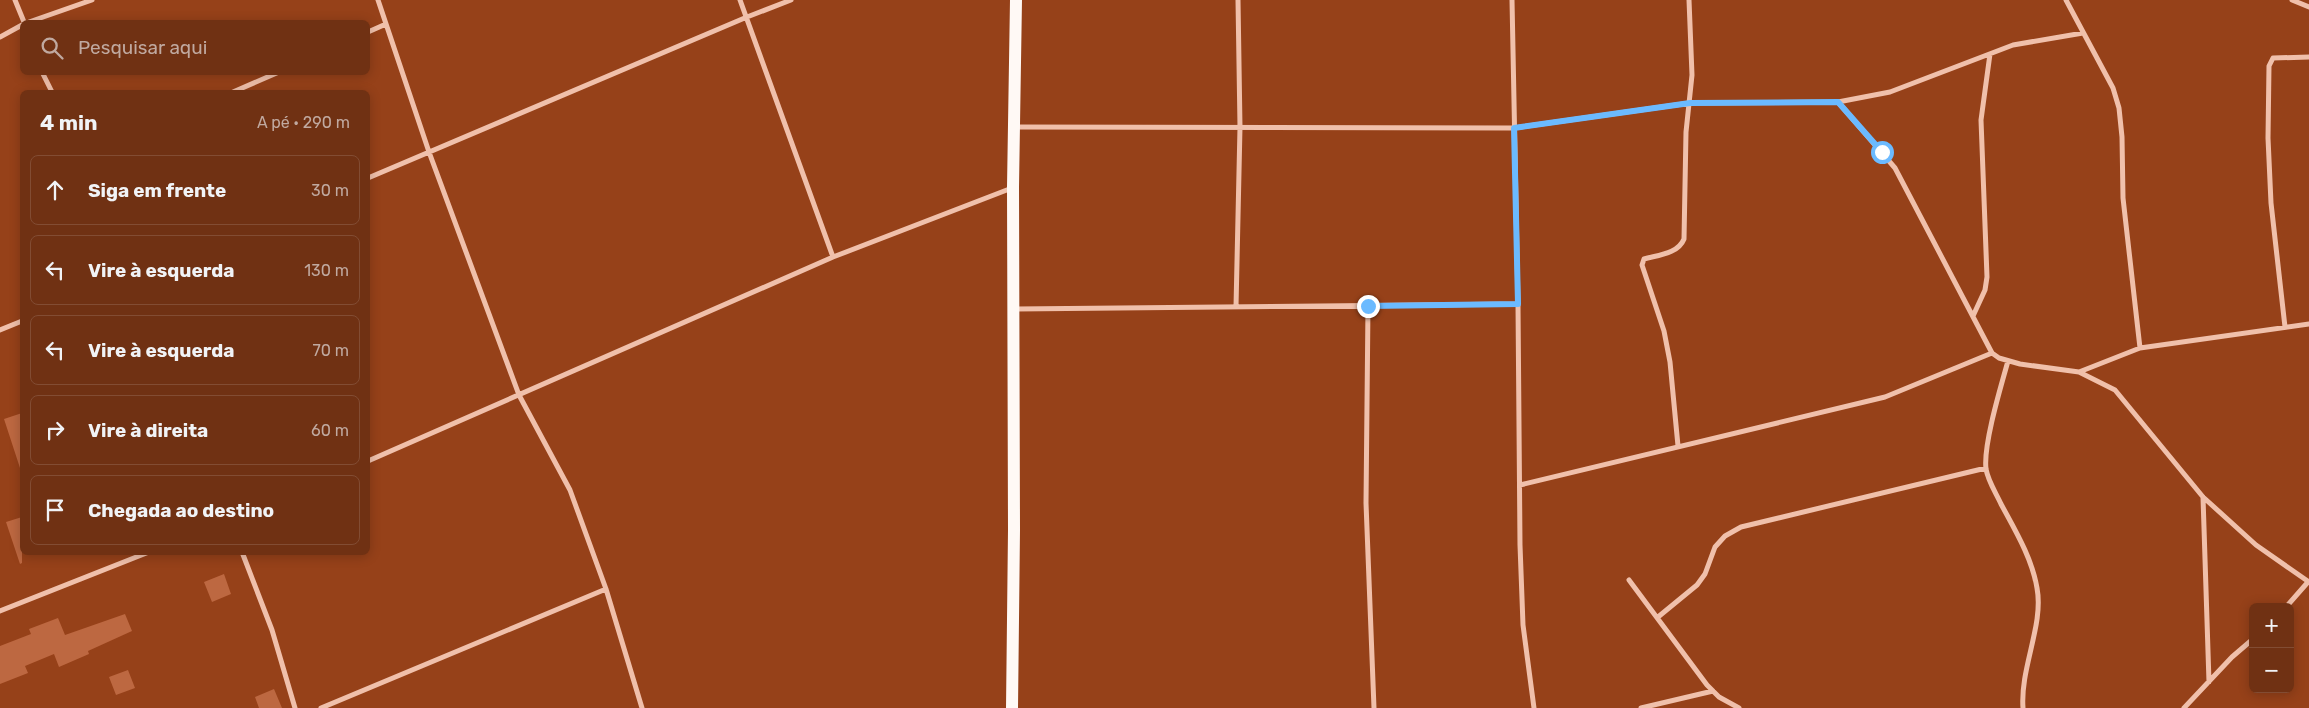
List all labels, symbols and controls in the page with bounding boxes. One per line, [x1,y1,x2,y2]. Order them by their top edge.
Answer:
search box [20,20,370,75]
icon: search [38,34,66,62]
text: Pesquisar aqui [78,36,207,59]
text: 4 min [40,110,98,135]
text: A pé · 290 m [257,113,350,132]
route start [1871,141,1894,164]
icon: ahead [41,176,69,204]
text: Siga em frente [88,179,226,202]
text: 30 m [311,181,349,200]
icon: left [41,256,69,284]
text: Vire à esquerda [88,259,235,282]
text: 130 m [304,261,349,280]
route end [1357,295,1380,318]
icon: left [41,336,69,364]
text: Vire à esquerda [88,339,235,362]
text: 70 m [312,341,349,360]
icon: right [41,416,69,444]
text: Vire à direita [88,419,208,442]
text: 60 m [311,421,349,440]
icon: arrive [41,496,69,524]
text: Chegada ao destino [88,499,274,522]
map controls [2249,603,2294,693]
button: + [2249,603,2294,648]
button: − [2249,648,2294,693]

